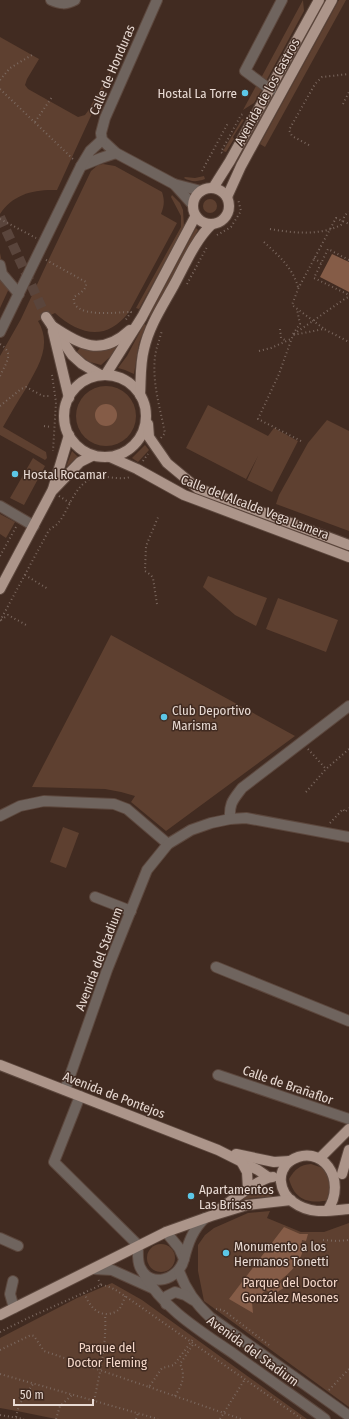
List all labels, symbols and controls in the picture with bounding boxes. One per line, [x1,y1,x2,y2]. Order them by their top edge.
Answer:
street label: Calle de Honduras [86,22,138,117]
street label: Avenida de los Castros [231,36,303,148]
place label: Hostal La Torre [157,86,237,101]
marker: Hostal La Torre [240,88,250,98]
place label: Hostal Rocamar [23,467,107,482]
marker: Hostal Rocamar [10,469,20,479]
street label: Calle del Alcalde Vega Lamera [179,472,331,542]
place label: Club Deportivo Marisma [172,703,251,733]
marker: Club Deportivo Marisma [159,712,169,722]
street label: Avenida del Stadium [72,905,126,1013]
street label: Calle de Brañaflor [241,1062,336,1108]
street label: Avenida de Pontejos [61,1069,168,1122]
place label: Apartamentos Las Brisas [199,1182,274,1212]
marker: Apartamentos Las Brisas [186,1191,196,1201]
place label: Monumento a los Hermanos Tonetti [234,1239,329,1269]
marker: Monumento a los Hermanos Tonetti [221,1248,231,1258]
park label: Parque del Doctor González Mesones [241,1275,339,1305]
street label: Avenida del Stadium [204,1313,302,1389]
park label: Parque del Doctor Fleming [67,1340,148,1370]
scale bar [14,1381,93,1407]
text: 50 m [20,1388,44,1402]

